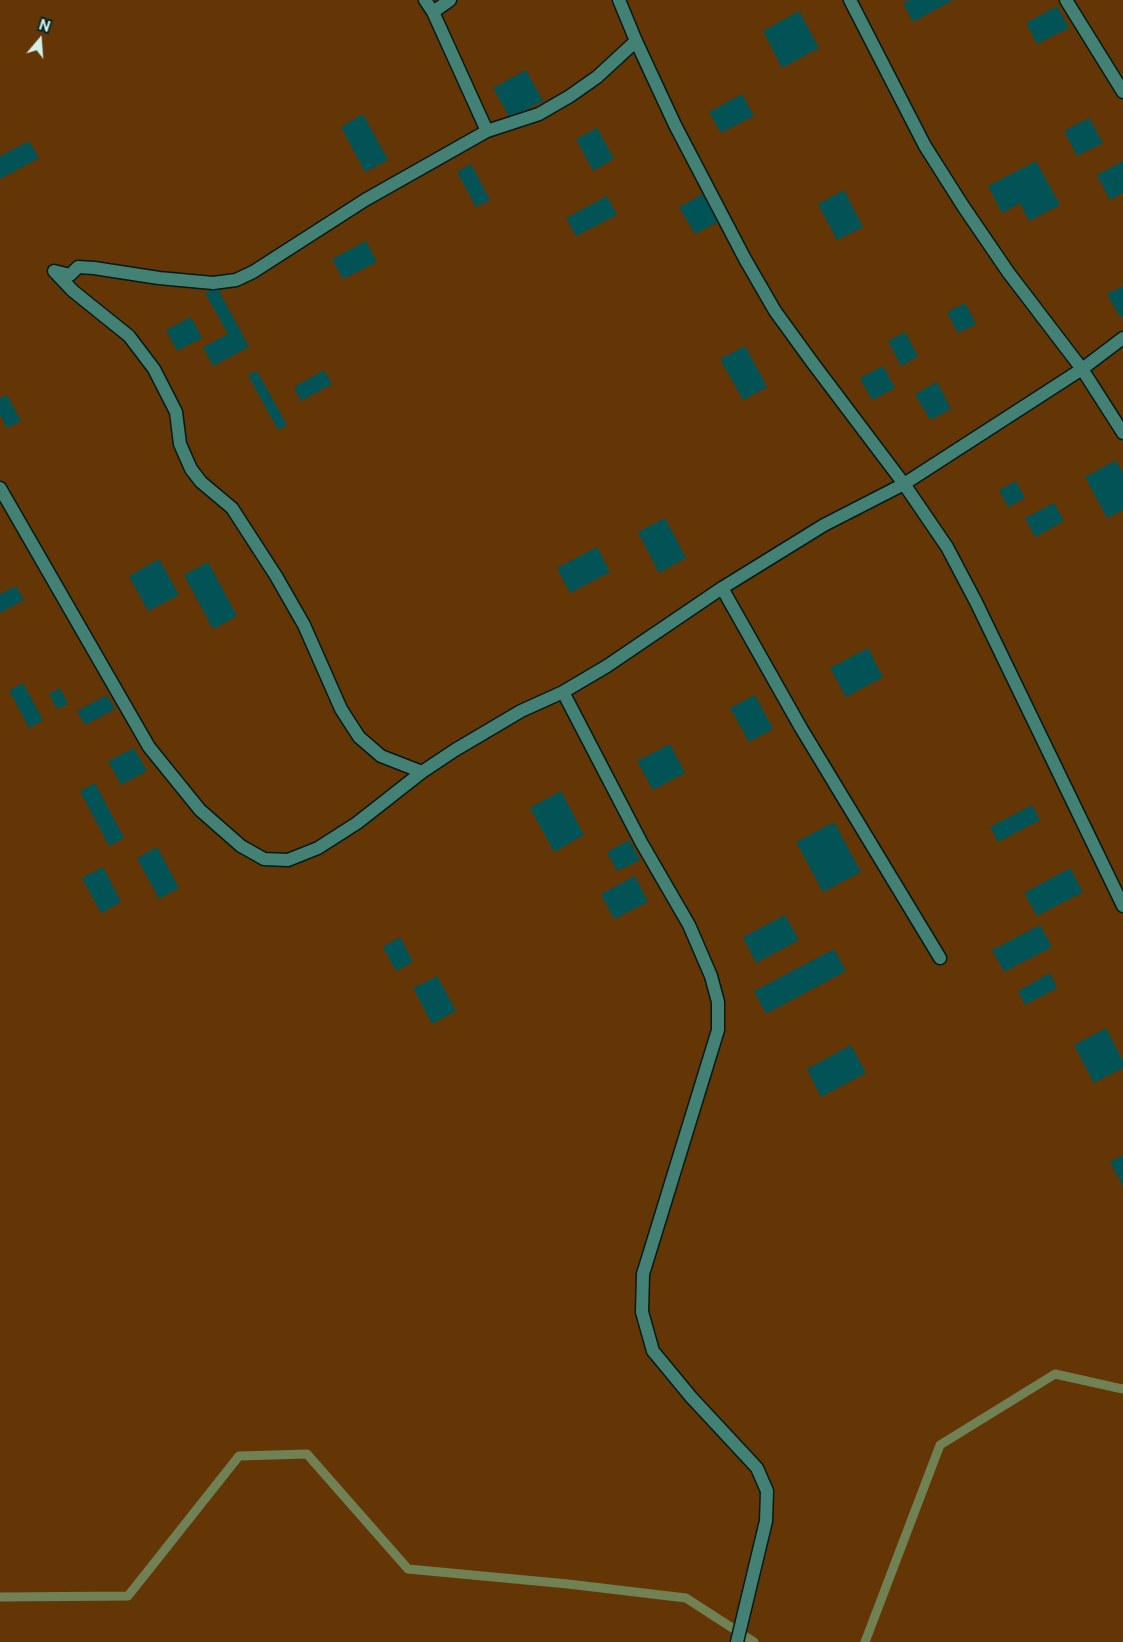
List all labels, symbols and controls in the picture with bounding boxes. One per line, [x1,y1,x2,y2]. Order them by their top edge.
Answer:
north arrow [15,15,65,65]
text: N [37,16,52,35]

